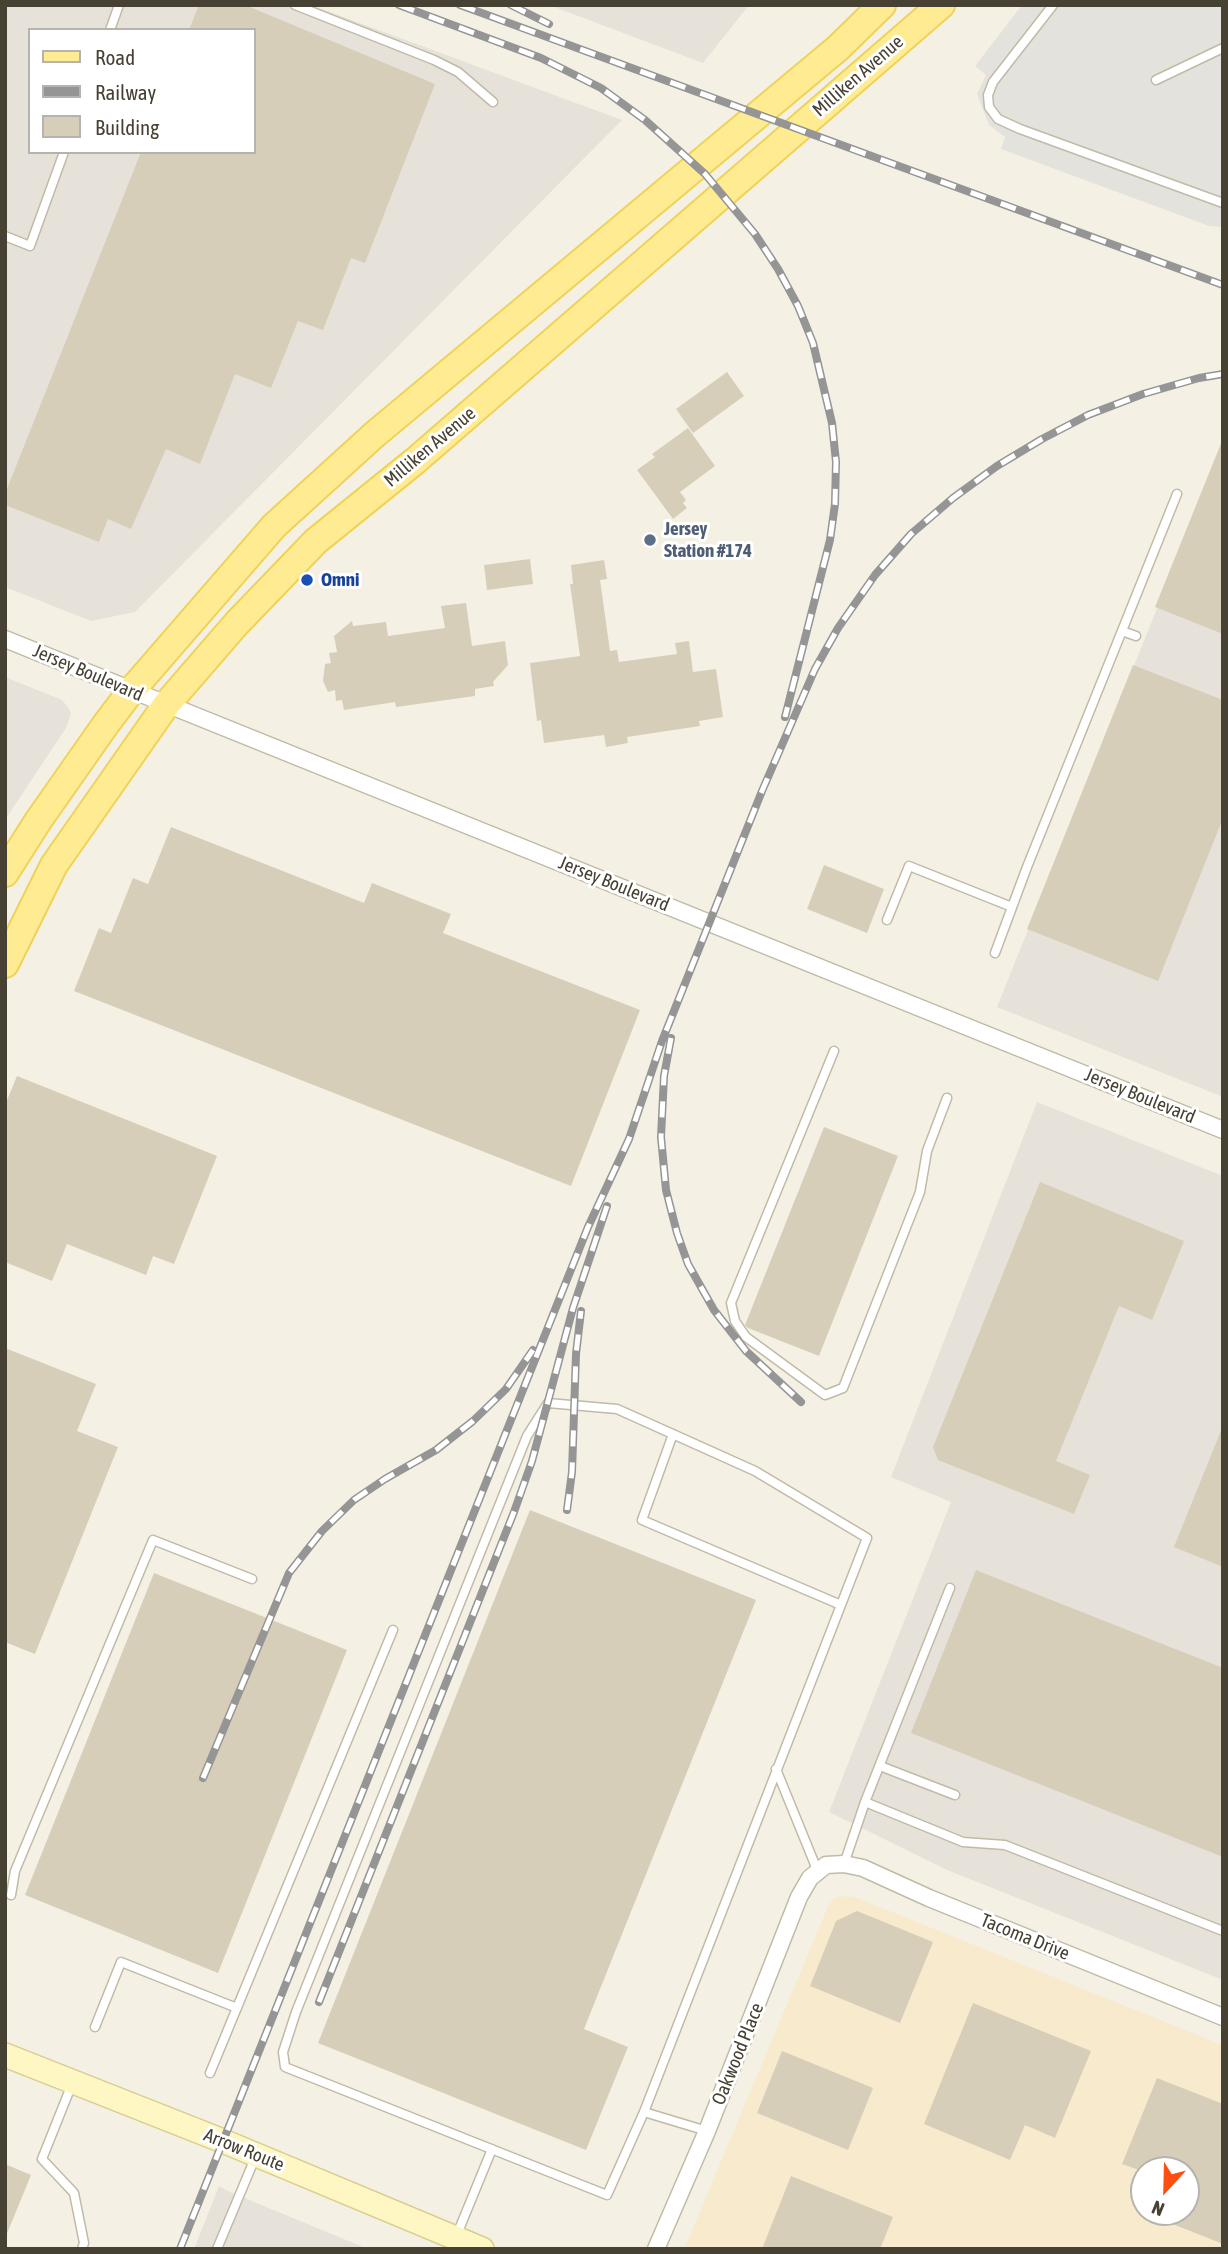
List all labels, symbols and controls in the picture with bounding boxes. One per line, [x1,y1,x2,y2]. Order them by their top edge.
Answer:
legend [28,28,256,154]
street label: Milliken Avenue [808,30,908,122]
text: Road [95,45,135,69]
text: Railway [95,80,156,104]
text: Building [95,115,159,139]
street label: Milliken Avenue [380,402,480,492]
place label: Jersey Station #174 [664,518,752,562]
marker: Jersey Station #174 [642,532,658,548]
place label: Omni [321,569,359,591]
marker: Omni [299,572,315,588]
street label: Jersey Boulevard [30,640,146,706]
street label: Jersey Boulevard [555,851,673,917]
street label: Jersey Boulevard [1081,1063,1199,1129]
street label: Tacoma Drive [977,1909,1073,1965]
street label: Oakwood Place [707,2000,769,2108]
street label: Arrow Route [200,2124,288,2176]
north arrow [1130,2156,1200,2226]
text: N [1149,2196,1167,2221]

